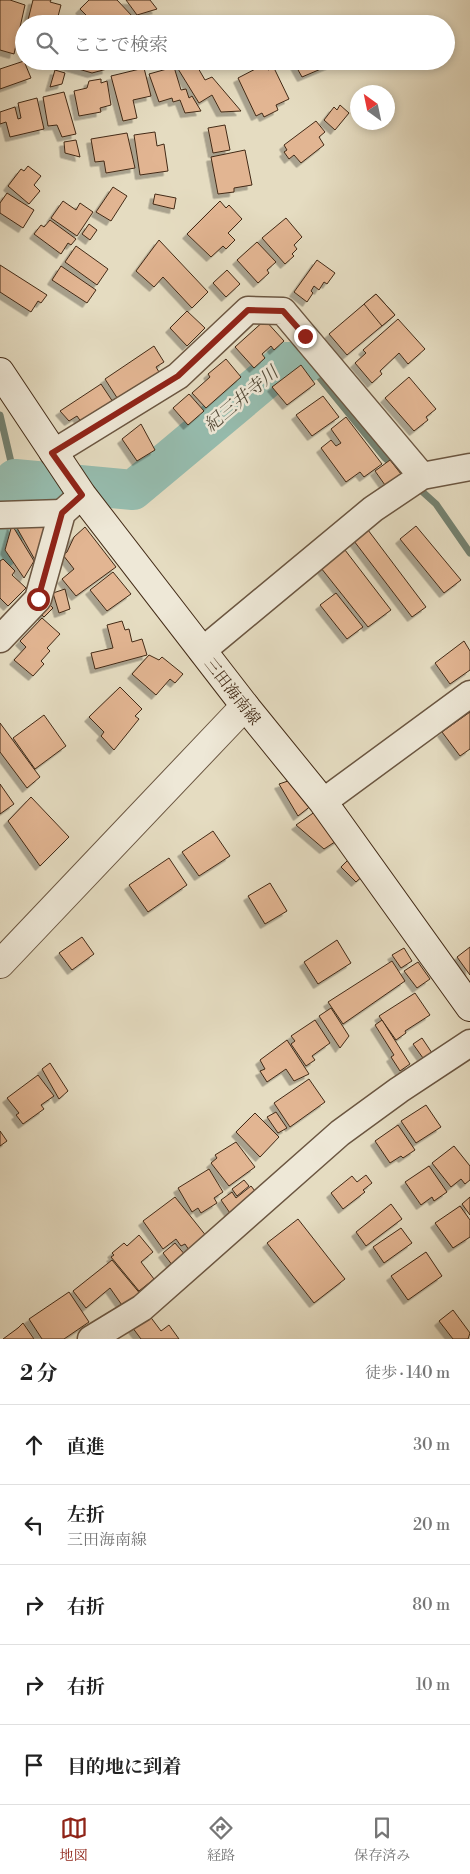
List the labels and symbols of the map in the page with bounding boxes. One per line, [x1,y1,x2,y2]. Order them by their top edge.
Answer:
north arrow [350,85,395,130]
route end [294,325,317,348]
water label: 紀三井寺川 [199,360,285,437]
route start [27,588,50,611]
street label: 三田海南線 [200,654,265,729]

